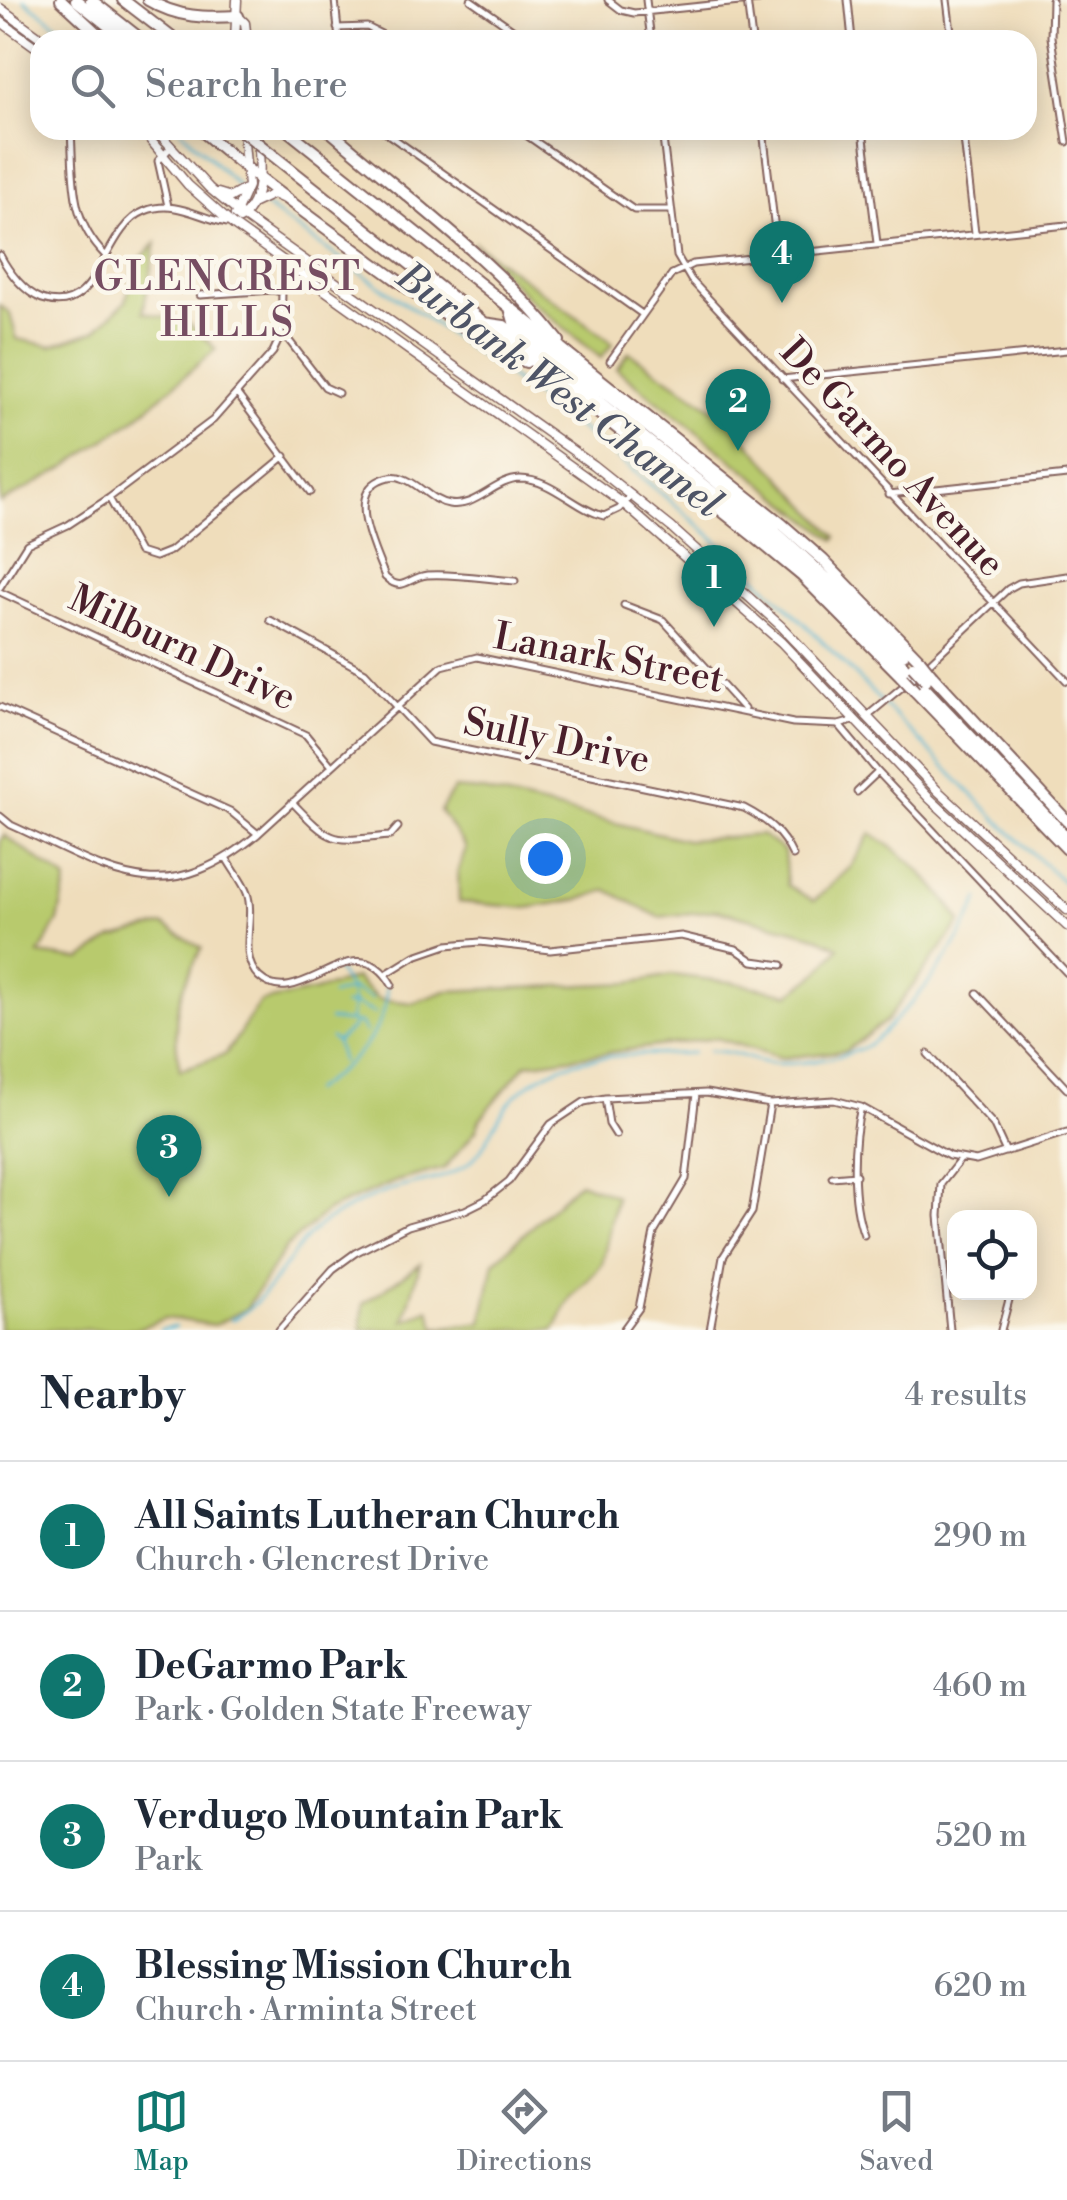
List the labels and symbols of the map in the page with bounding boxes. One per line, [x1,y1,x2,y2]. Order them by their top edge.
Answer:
pin: 4 [750,220,814,303]
water label: Burbank West Channel [385,251,732,529]
district label: GLENCREST HILLS [94,253,362,349]
street label: De Garmo Avenue [769,329,1014,587]
pin: 2 [706,368,770,451]
pin: 1 [682,544,746,627]
street label: Milburn Drive [61,575,303,721]
street label: Lanark Street [490,613,728,704]
street label: Sully Drive [459,699,654,784]
your location [520,833,571,884]
pin: 3 [136,1114,202,1197]

